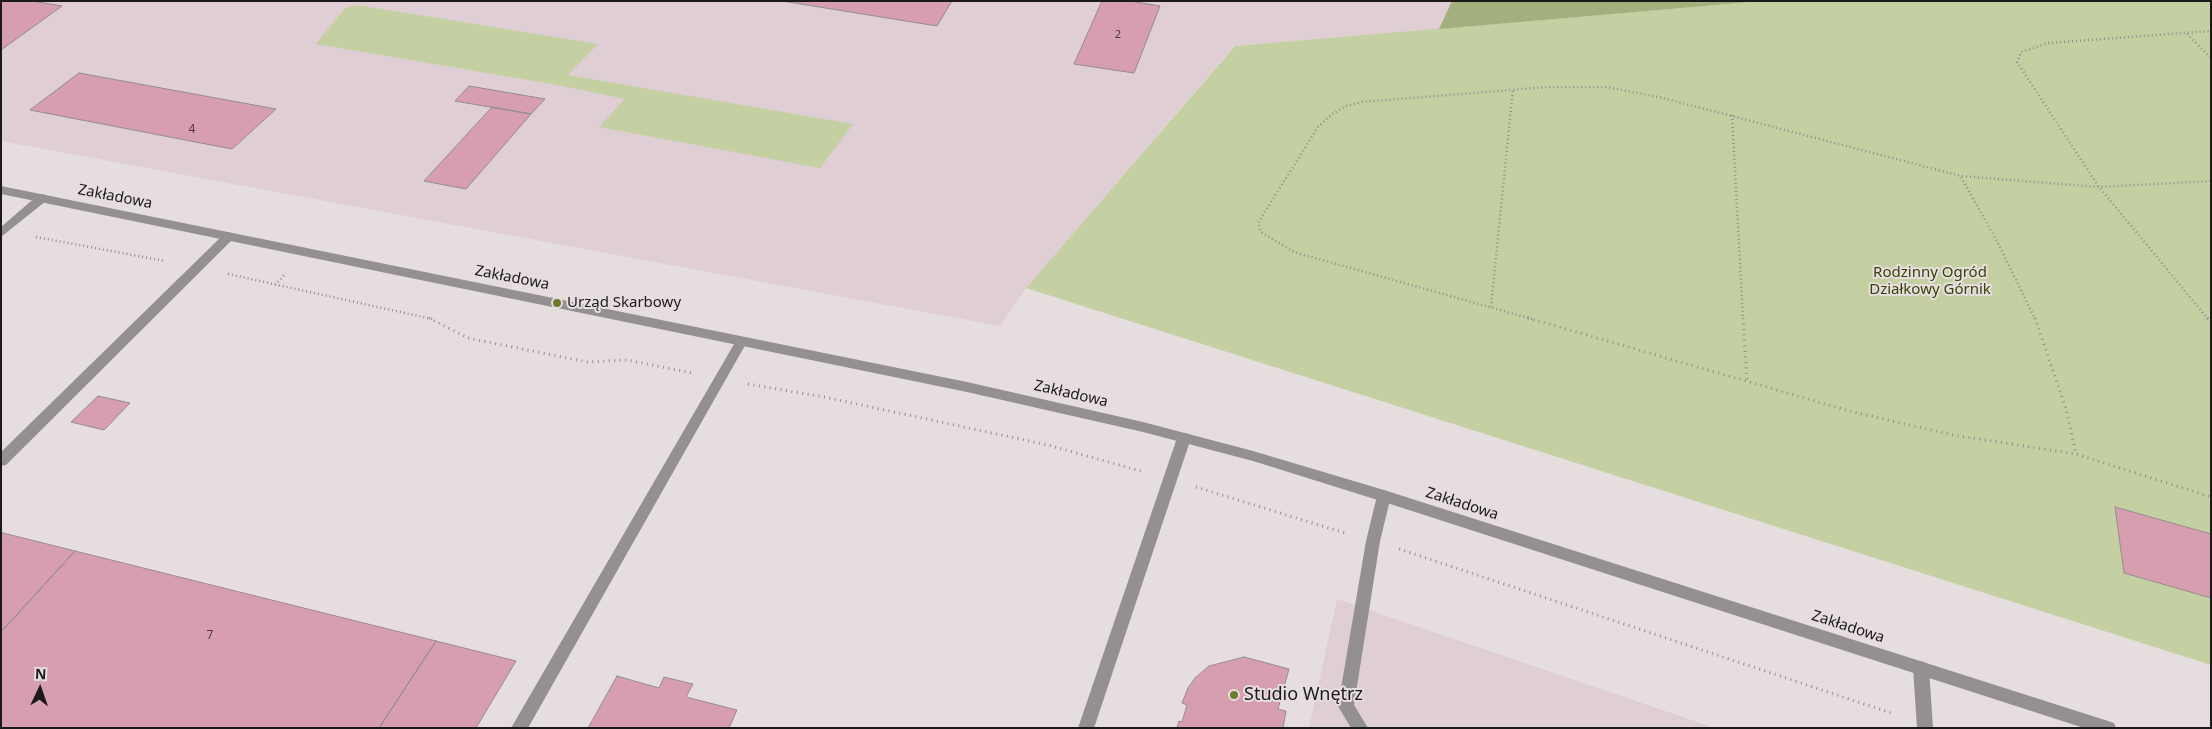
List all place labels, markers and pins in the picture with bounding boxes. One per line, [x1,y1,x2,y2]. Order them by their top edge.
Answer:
place label: Urząd Skarbowy [567,294,681,312]
marker: Urząd Skarbowy [551,297,563,309]
place label: Studio Wnętrz [1244,684,1363,706]
marker: Studio Wnętrz [1228,689,1240,701]

